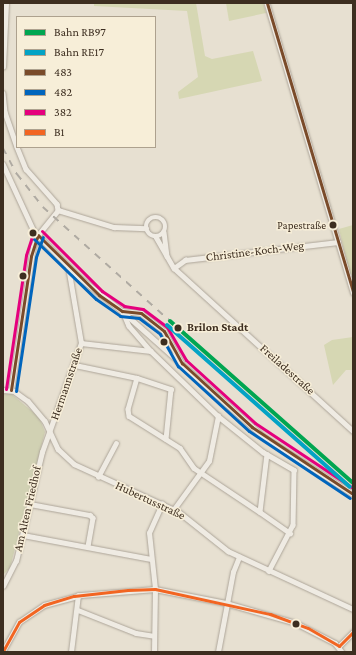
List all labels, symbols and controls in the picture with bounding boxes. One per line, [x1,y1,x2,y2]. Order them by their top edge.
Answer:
legend [16,16,156,148]
text: Bahn RB97 [54,25,106,39]
text: Bahn RE17 [54,45,104,59]
text: 483 [54,65,72,79]
text: 482 [54,85,72,99]
text: 382 [54,105,72,119]
text: B1 [54,125,65,139]
place label: Papestraße [277,218,326,232]
marker: Papestraße [328,220,338,230]
unlabelled marker [28,228,38,238]
street label: Christine-Koch-Weg [205,239,305,265]
unlabelled marker [18,271,28,281]
place label: Brilon Stadt [187,321,248,335]
marker: Brilon Stadt [172,322,184,334]
unlabelled marker [159,337,169,347]
street label: Freiladestraße [257,342,317,398]
street label: Hermannstraße [48,346,86,422]
street label: Am Alten Friedhof [11,465,45,553]
street label: Hubertusstraße [113,479,187,523]
unlabelled marker [291,619,301,629]

